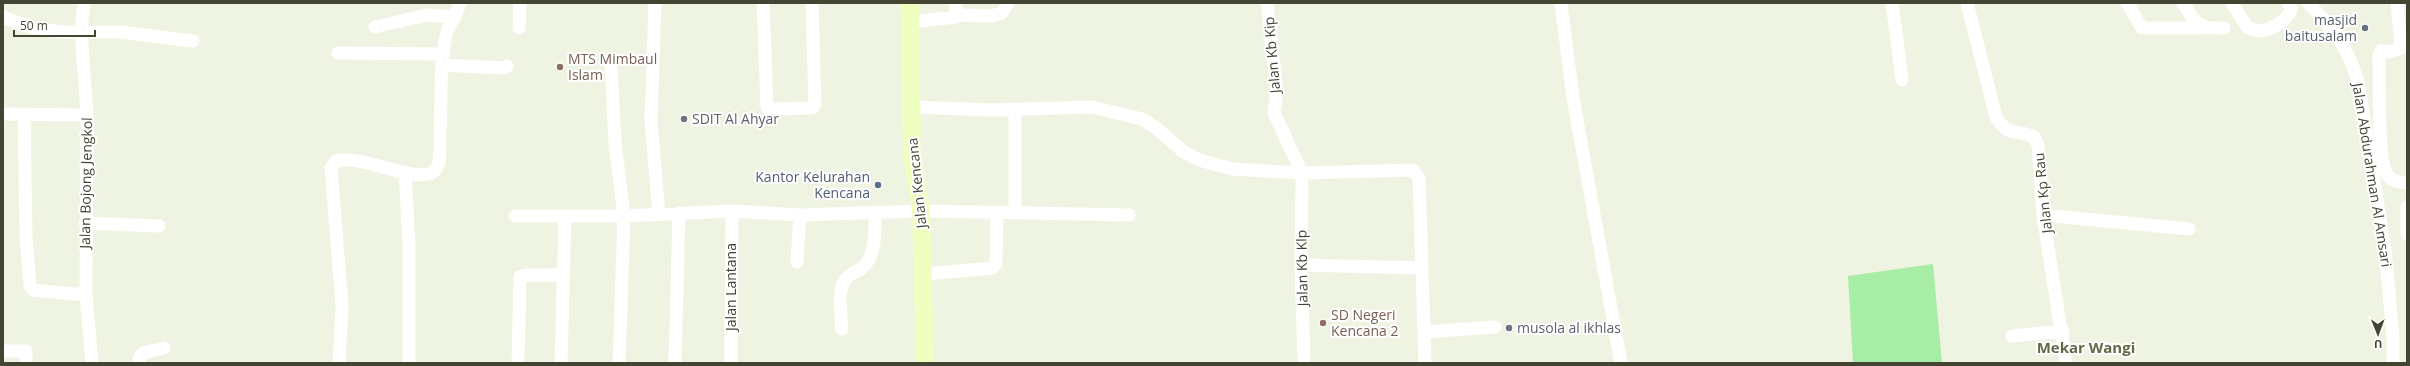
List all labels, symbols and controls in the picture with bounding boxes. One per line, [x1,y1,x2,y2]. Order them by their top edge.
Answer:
place label: masjid baitusalam [2285,10,2357,45]
scale bar [14,12,95,38]
street label: Jalan Kb Kip [1259,16,1284,96]
text: 50 m [20,17,48,34]
marker: masjid baitusalam [2360,23,2370,33]
place label: MTS Mimbaul Islam [568,49,657,84]
marker: MTS Mimbaul Islam [555,62,565,72]
street label: Jalan Abdurahman Al Amsari [2348,79,2396,268]
place label: SDIT Al Ahyar [692,109,779,128]
marker: SDIT Al Ahyar [679,114,689,124]
street label: Jalan Bojong Jengkol [75,117,96,251]
street label: Jalan Kencana [902,137,931,231]
street label: Jalan Kp Rau [2029,152,2056,236]
place label: Kantor Kelurahan Kencana [755,167,870,202]
marker: Kantor Kelurahan Kencana [873,180,883,190]
street label: Jalan Kb Klp [1291,230,1312,308]
street label: Jalan Lantana [721,243,740,333]
place label: SD Negeri Kencana 2 [1331,305,1399,340]
north arrow [2358,314,2398,354]
marker: SD Negeri Kencana 2 [1318,318,1328,328]
place label: musola al ikhlas [1517,318,1621,337]
marker: musola al ikhlas [1504,323,1514,333]
district label: Mekar Wangi [2037,337,2135,357]
text: U [2374,337,2382,352]

